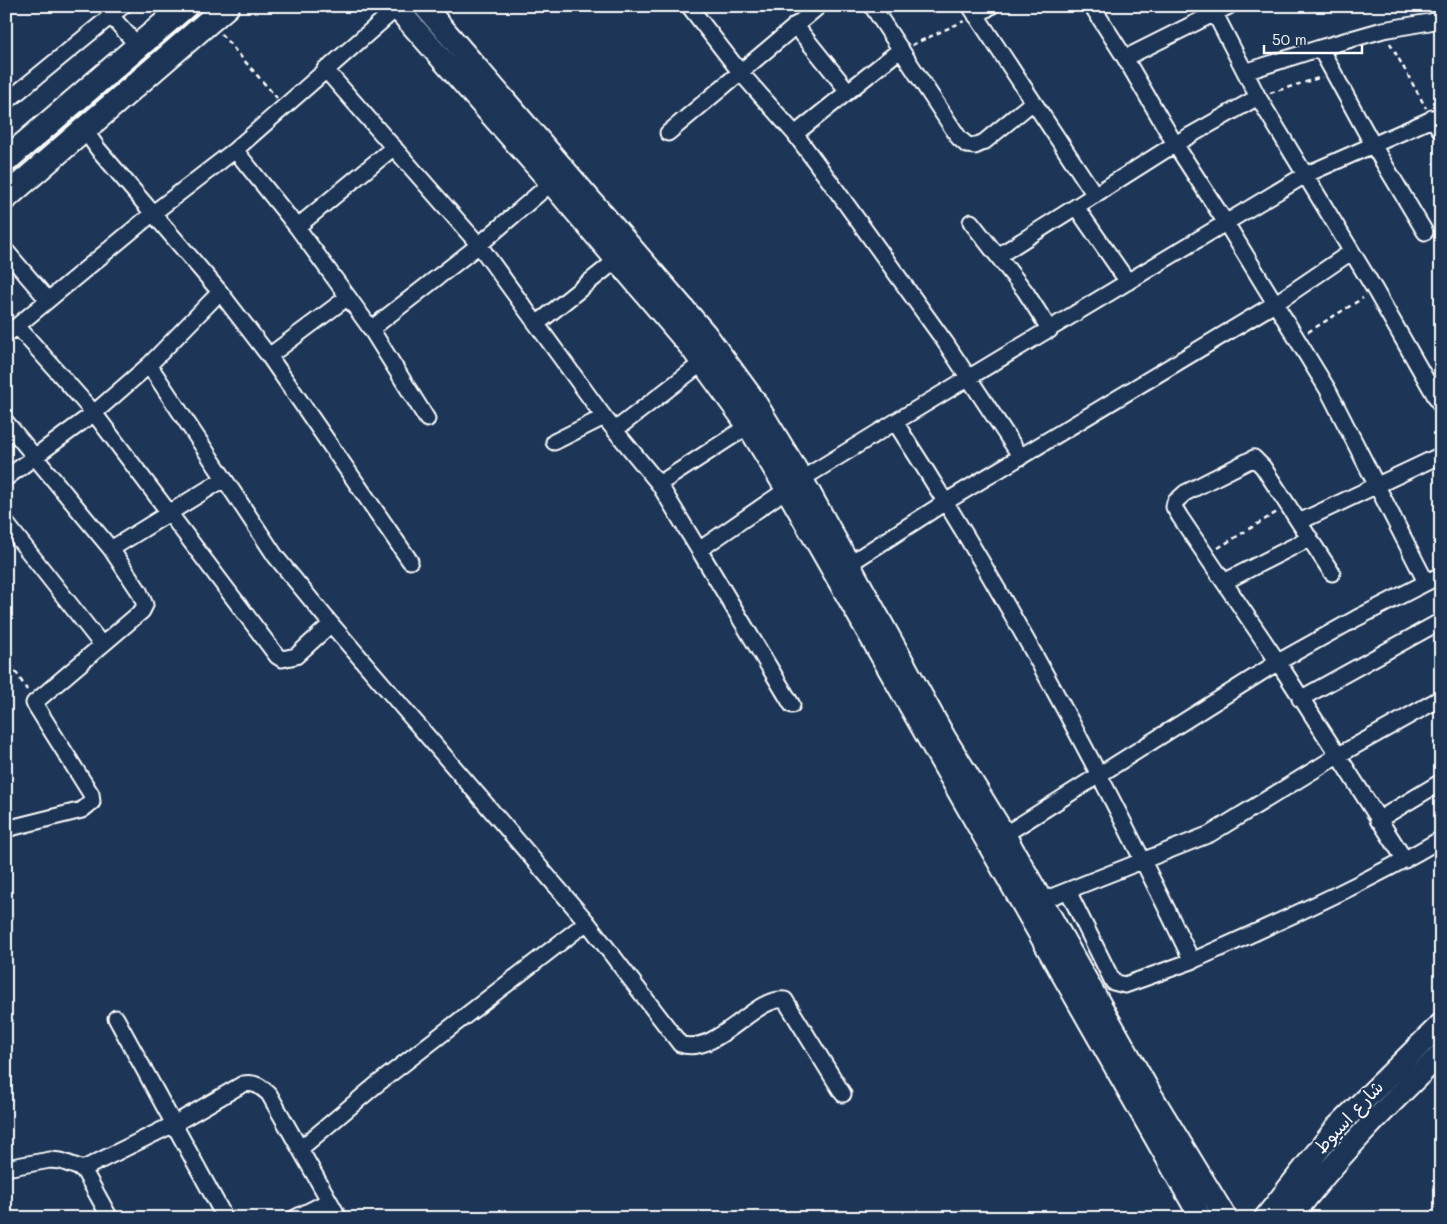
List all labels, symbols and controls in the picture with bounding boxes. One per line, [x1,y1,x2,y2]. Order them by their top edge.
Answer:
scale bar [1264,22,1362,54]
text: 50 m [1272,29,1307,49]
street label: شارع اسيوط [1308,1075,1389,1159]

